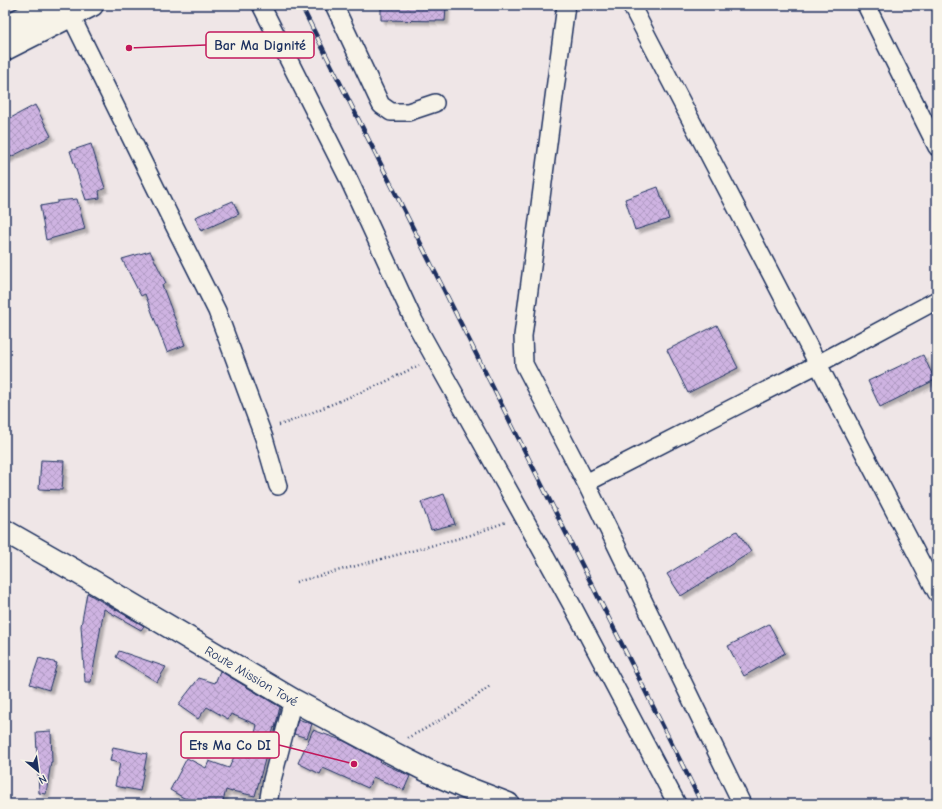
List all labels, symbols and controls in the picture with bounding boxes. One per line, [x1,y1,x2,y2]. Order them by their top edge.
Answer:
callout: Bar Ma Dignité [206,32,314,58]
text: Bar Ma Dignité [214,37,306,54]
street label: Route Mission Tové [203,642,301,709]
callout: Ets Ma Co DI [181,732,279,758]
text: Ets Ma Co DI [189,737,271,754]
north arrow [18,751,58,791]
text: N [36,772,49,787]

